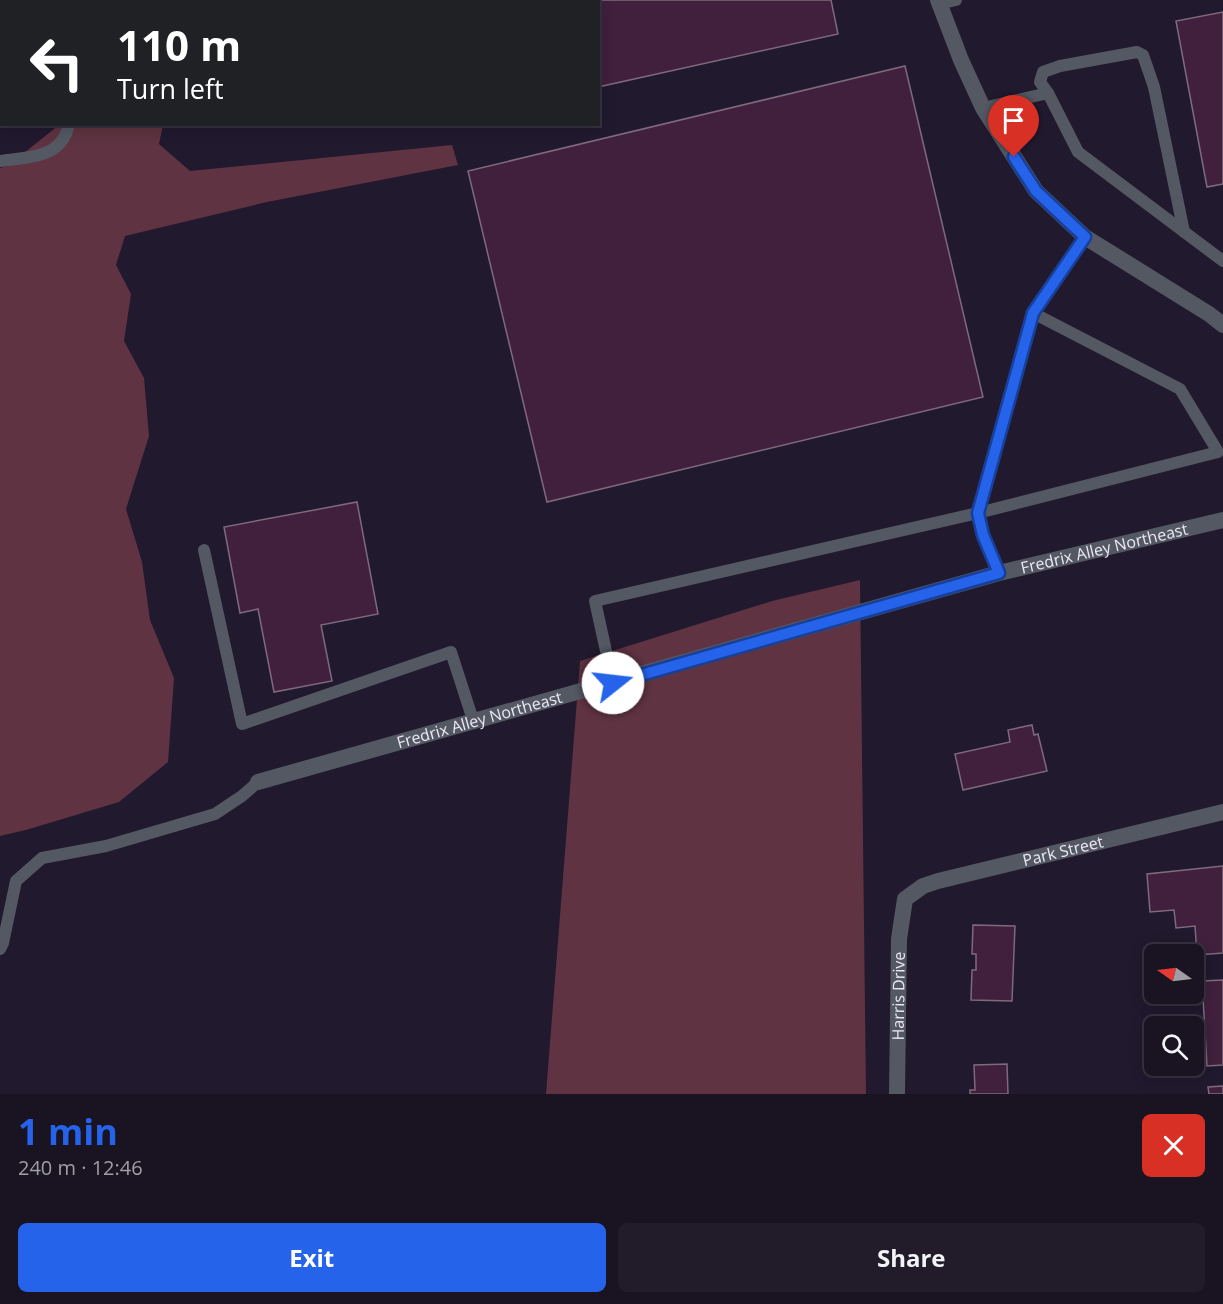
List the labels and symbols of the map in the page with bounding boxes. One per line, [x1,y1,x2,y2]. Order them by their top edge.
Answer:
pin [988,95,1039,157]
street label: Fredrix Alley Northeast [1018,518,1190,579]
position arrow [581,651,645,715]
street label: Fredrix Alley Northeast [394,686,565,753]
street label: Park Street [1020,830,1106,871]
north arrow [1144,944,1204,1004]
street label: Harris Drive [887,951,910,1041]

